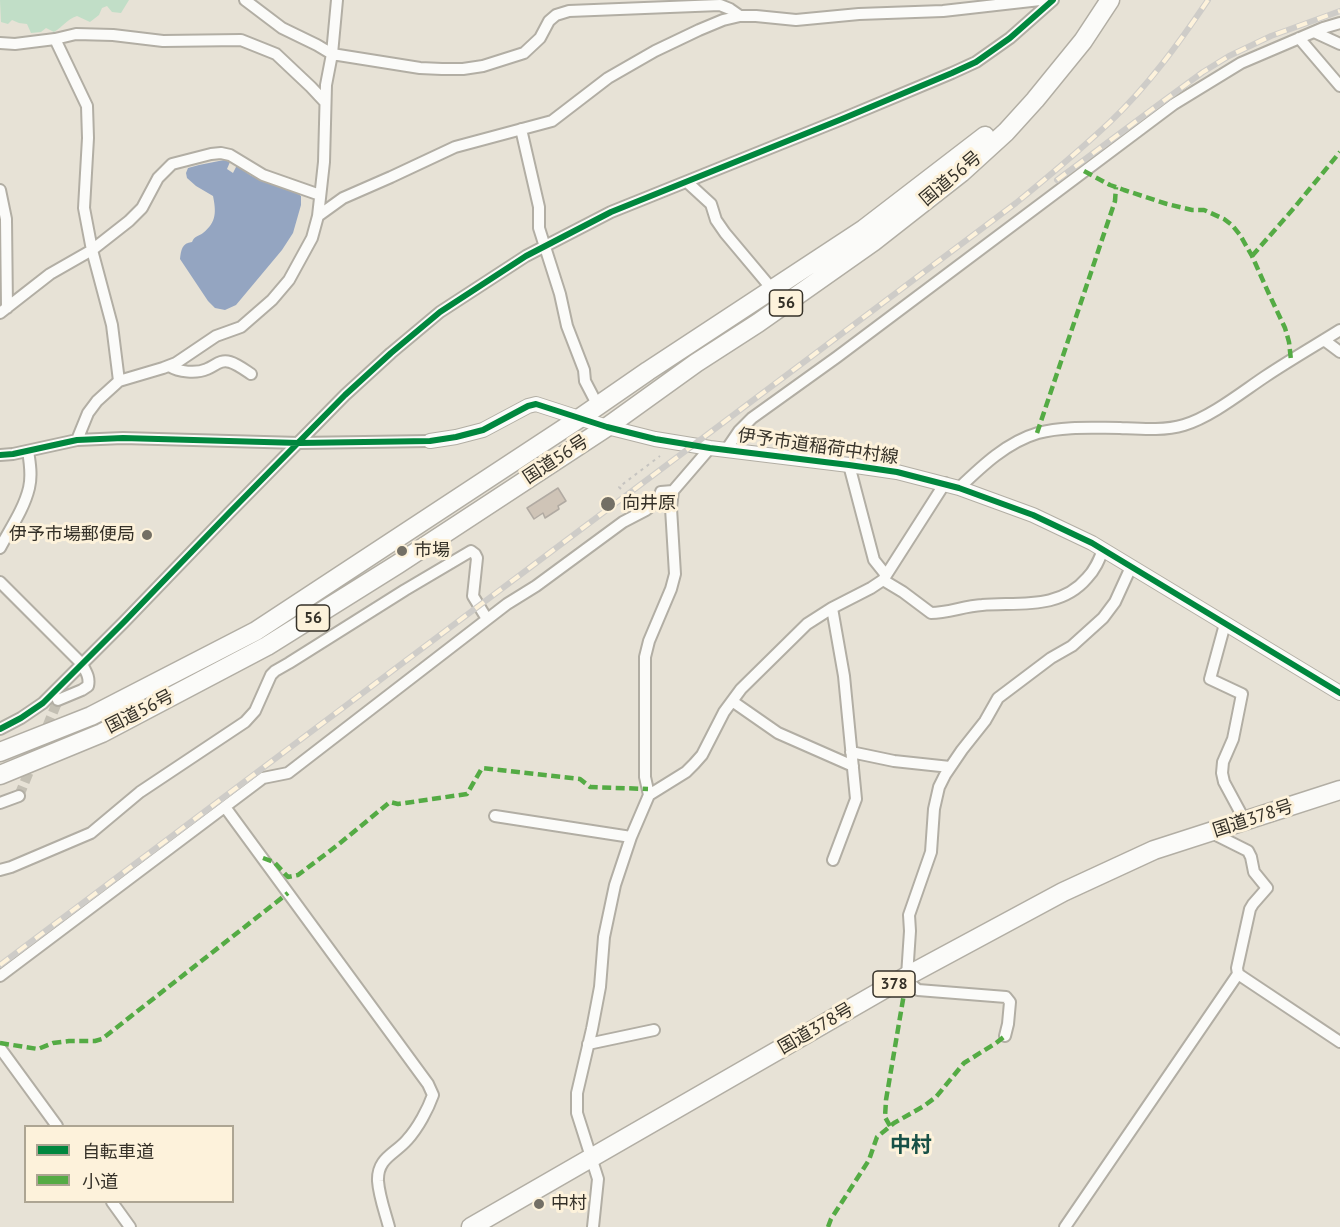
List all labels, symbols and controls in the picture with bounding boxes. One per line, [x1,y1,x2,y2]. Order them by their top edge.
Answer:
street label: 国道56号 [916,147,986,211]
road number: 56 [770,290,802,316]
street label: 伊予市道稲荷中村線 [736,425,900,469]
street label: 国道56号 [519,431,593,489]
place label: 向井原 [622,493,676,515]
marker: 向井原 [599,495,617,513]
place label: 伊予市場郵便局 [9,524,135,546]
marker: 伊予市場郵便局 [140,528,154,542]
place label: 市場 [414,540,450,562]
marker: 市場 [395,544,409,558]
road number: 56 [296,605,330,631]
street label: 国道56号 [102,686,178,738]
street label: 国道378号 [1210,796,1296,842]
road number: 378 [873,971,915,997]
street label: 国道378号 [774,999,858,1059]
legend [24,1125,234,1203]
district label: 中村 [890,1133,932,1159]
text: 自転車道 [82,1140,154,1163]
text: 小道 [82,1170,118,1193]
place label: 中村 [551,1193,587,1215]
marker: 中村 [532,1197,546,1211]

